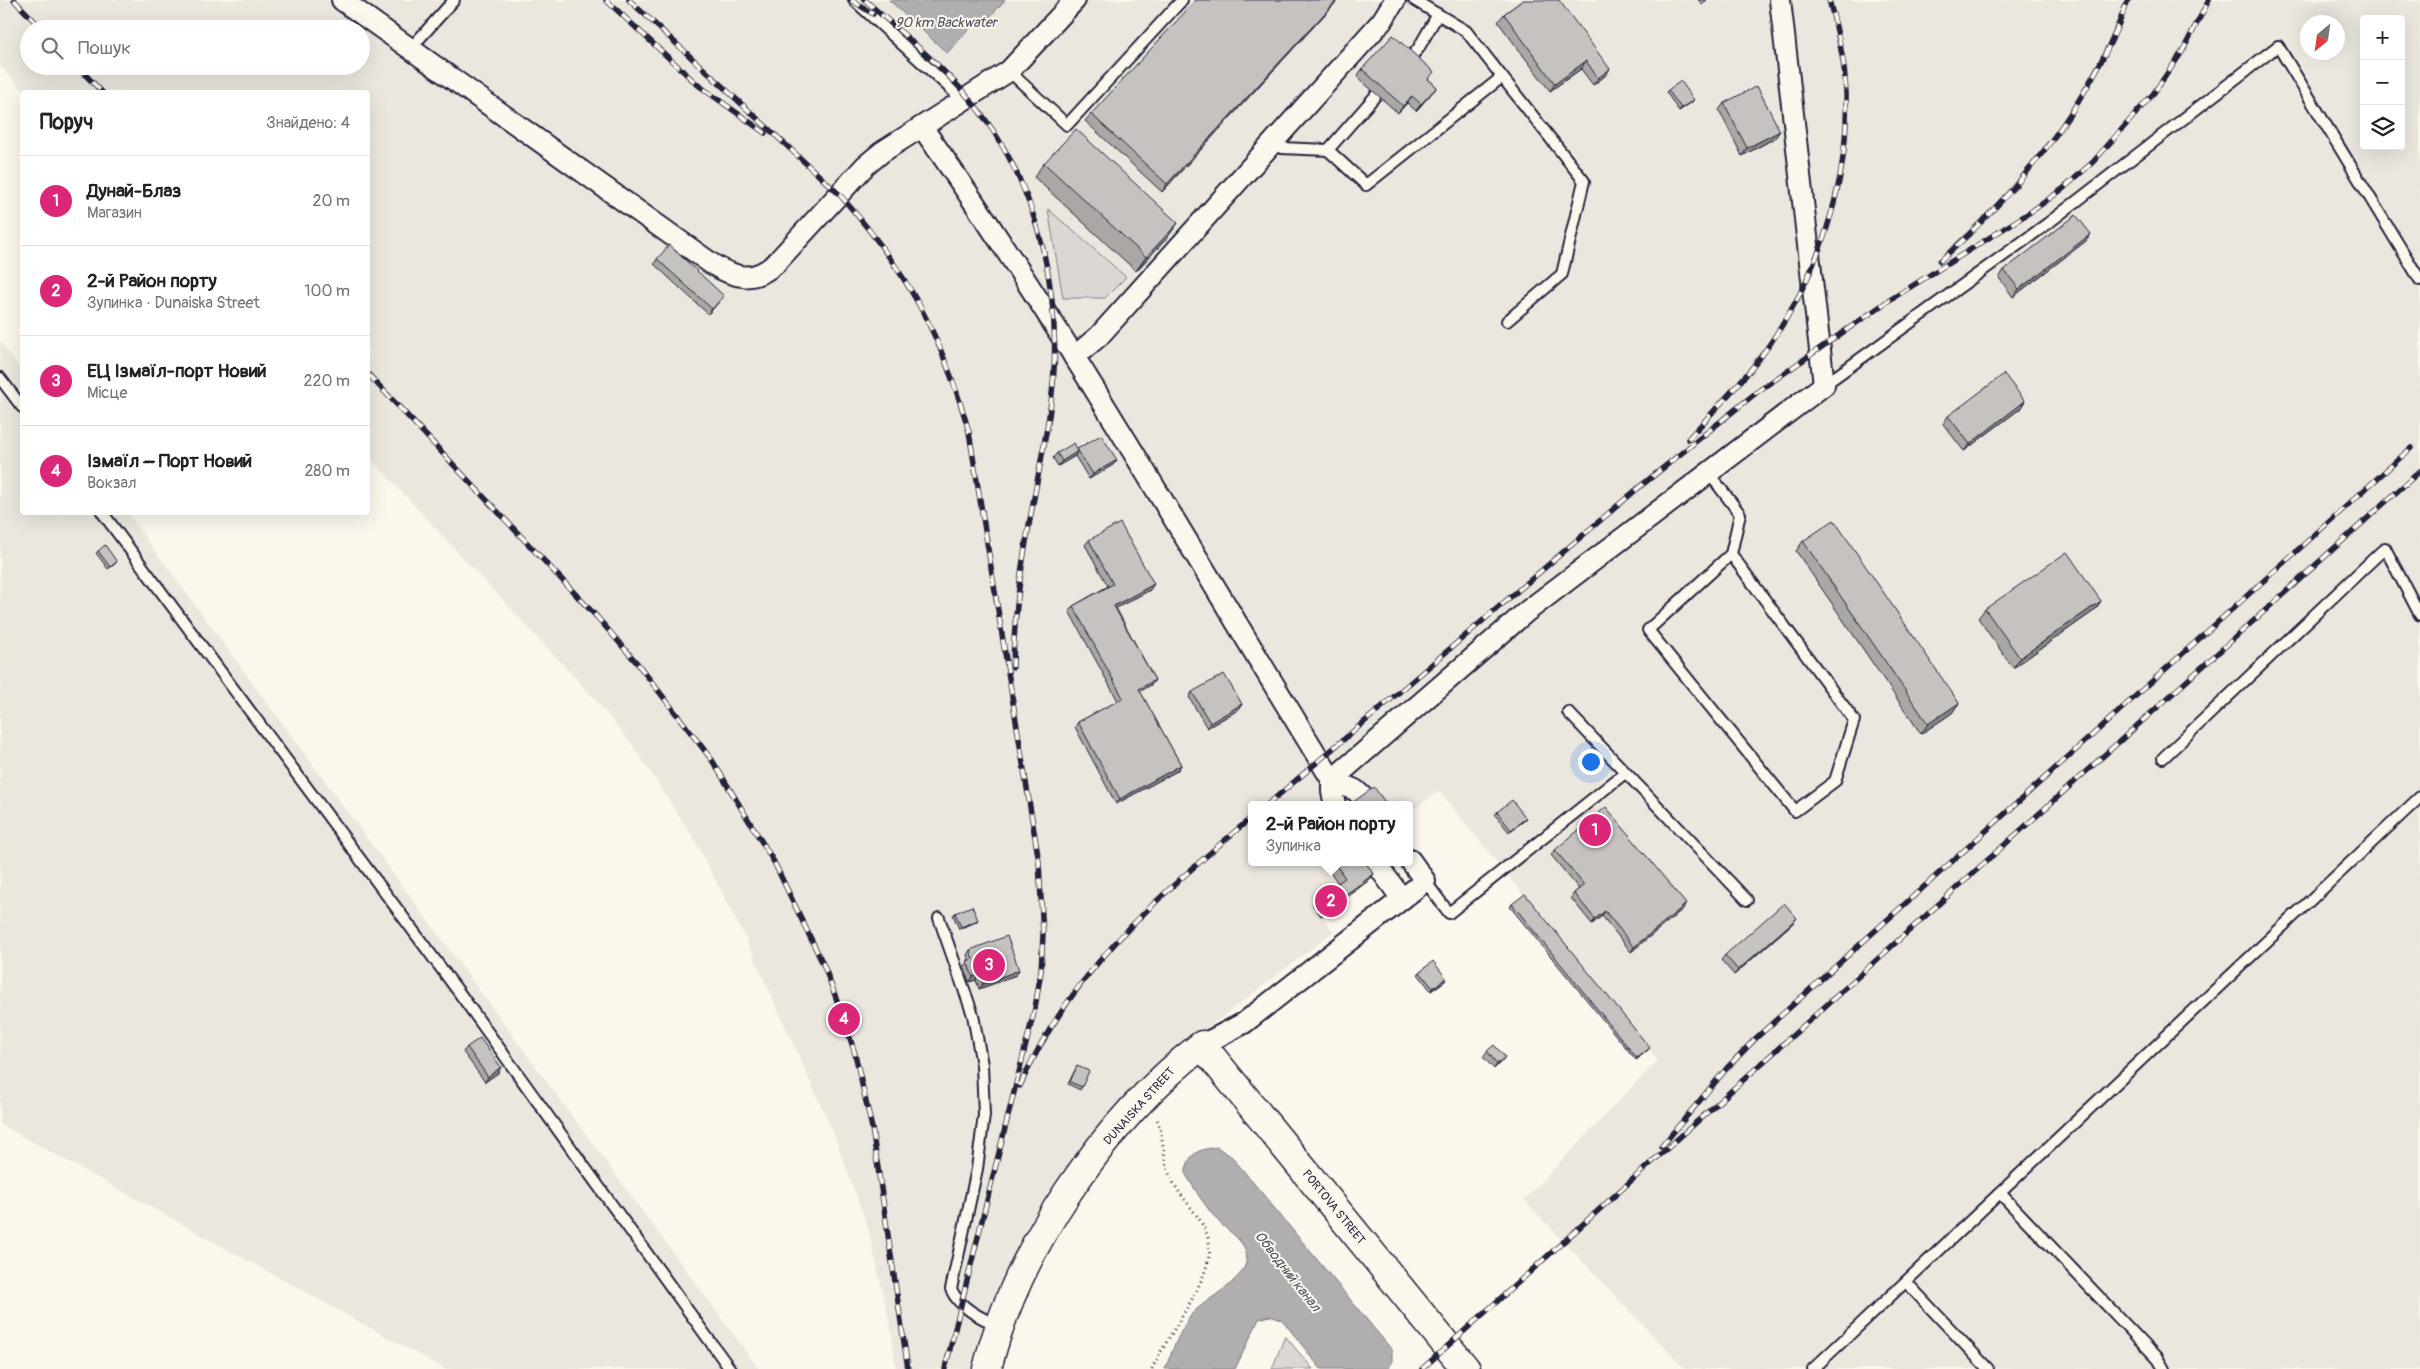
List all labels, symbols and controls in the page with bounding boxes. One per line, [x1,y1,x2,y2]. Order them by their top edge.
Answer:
water label: 90 km Backwater [895,14,999,31]
north arrow [2300,15,2345,60]
map controls [2360,15,2405,150]
button: + [2360,15,2405,60]
search box [20,20,370,75]
icon: search [38,34,66,62]
text: Пошук [78,36,131,60]
button: − [2360,60,2405,105]
button: layers [2360,105,2405,150]
text: Поруч [40,109,93,136]
text: Знайдено: 4 [266,113,350,133]
text: Дунай-Блаз [87,179,181,203]
text: 1 [53,191,59,211]
text: 20 m [312,191,350,211]
text: Магазин [87,203,142,223]
text: 2-й Район порту [87,269,217,293]
text: 2 [52,281,60,301]
text: 100 m [304,281,350,301]
text: Зупинка · Dunaiska Street [87,293,260,313]
text: ЕЦ Ізмаїл-порт Новий [87,359,267,383]
text: 3 [52,371,60,391]
text: 220 m [304,371,350,391]
text: Місце [87,383,127,403]
text: Ізмаїл – Порт Новий [87,449,252,473]
text: 4 [51,461,61,481]
text: 280 m [304,461,350,481]
text: Вокзал [87,473,136,493]
your location [1578,749,1604,775]
popup [1248,801,1413,866]
pin: 1 [1579,811,1611,849]
text: 2-й Район порту [1266,812,1395,836]
text: Зупинка [1266,836,1321,856]
pin: 2 [1315,882,1347,920]
pin: 3 [973,946,1005,984]
pin: 4 [828,1000,860,1038]
street label: DUNAISKA STREET [1101,1064,1178,1148]
street label: PORTOVA STREET [1299,1167,1369,1248]
water label: Обводний канал [1251,1228,1325,1316]

